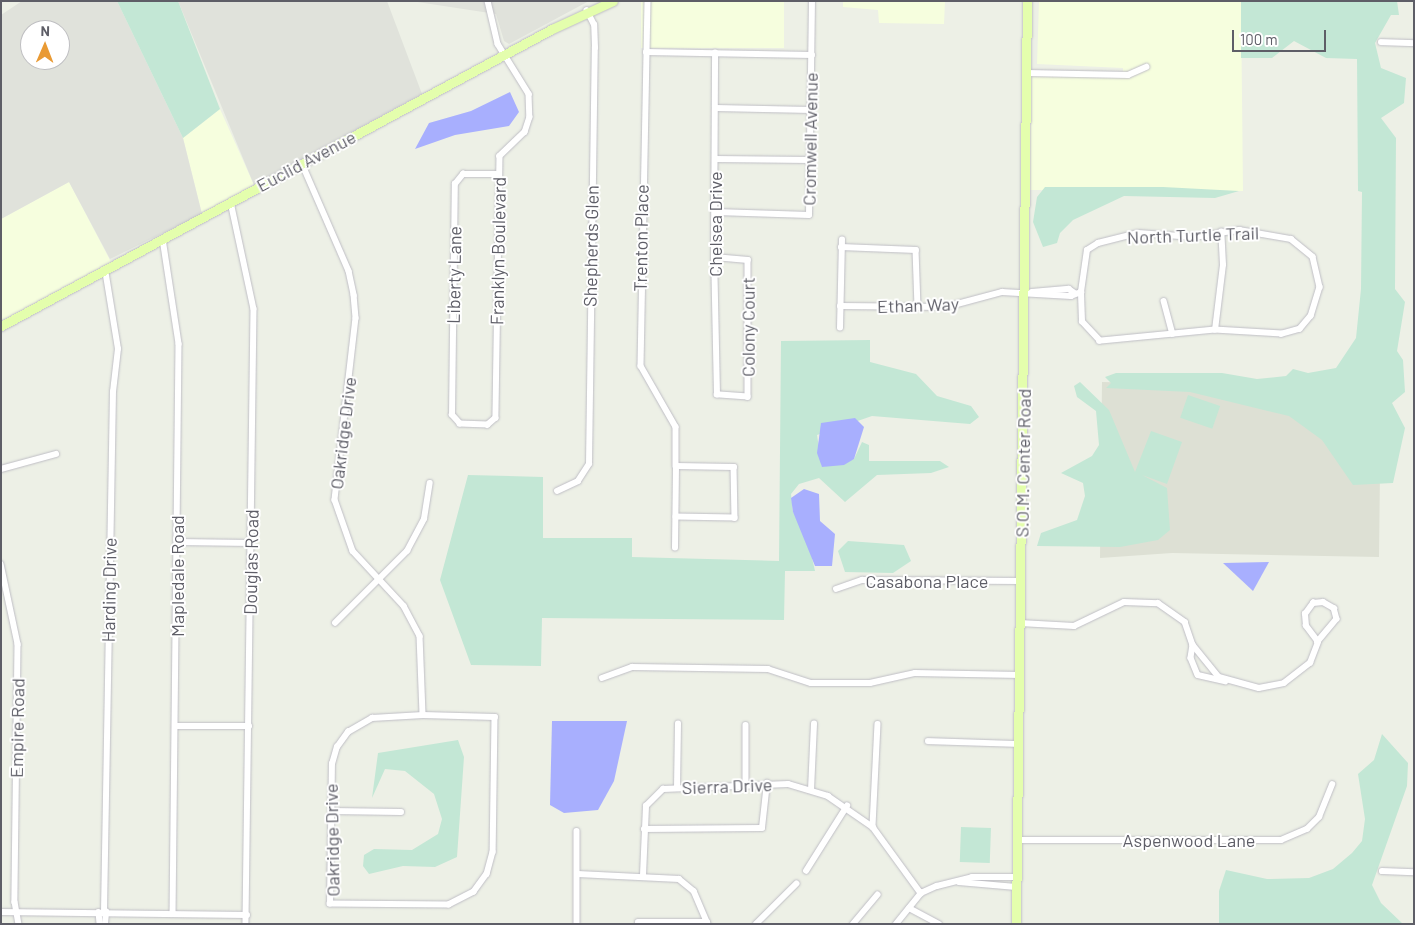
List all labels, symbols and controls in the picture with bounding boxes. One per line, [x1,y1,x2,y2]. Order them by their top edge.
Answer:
north arrow [20,20,70,70]
scale bar [1235,20,1329,52]
text: N [40,22,50,39]
text: 100 m [1240,30,1278,48]
street label: Cromwell Avenue [798,72,822,206]
street label: Euclid Avenue [253,126,359,196]
street label: Chelsea Drive [704,171,726,277]
street label: Franklyn Boulevard [486,177,510,325]
street label: Trenton Place [629,184,653,292]
street label: Shepherds Glen [579,185,603,307]
street label: North Turtle Trail [1127,222,1259,248]
street label: Liberty Lane [442,226,466,324]
street label: Colony Court [737,277,759,377]
street label: Ethan Way [877,293,959,317]
street label: Oakridge Drive [325,376,361,490]
street label: S.O.M. Center Road [1011,388,1035,538]
street label: Douglas Road [239,509,263,615]
street label: Mapledale Road [166,515,188,637]
street label: Harding Drive [97,537,121,643]
street label: Casabona Place [866,570,988,592]
street label: Empire Road [5,678,29,778]
street label: Sierra Drive [681,774,773,798]
street label: Oakridge Drive [320,783,344,897]
street label: Aspenwood Lane [1123,829,1255,851]

